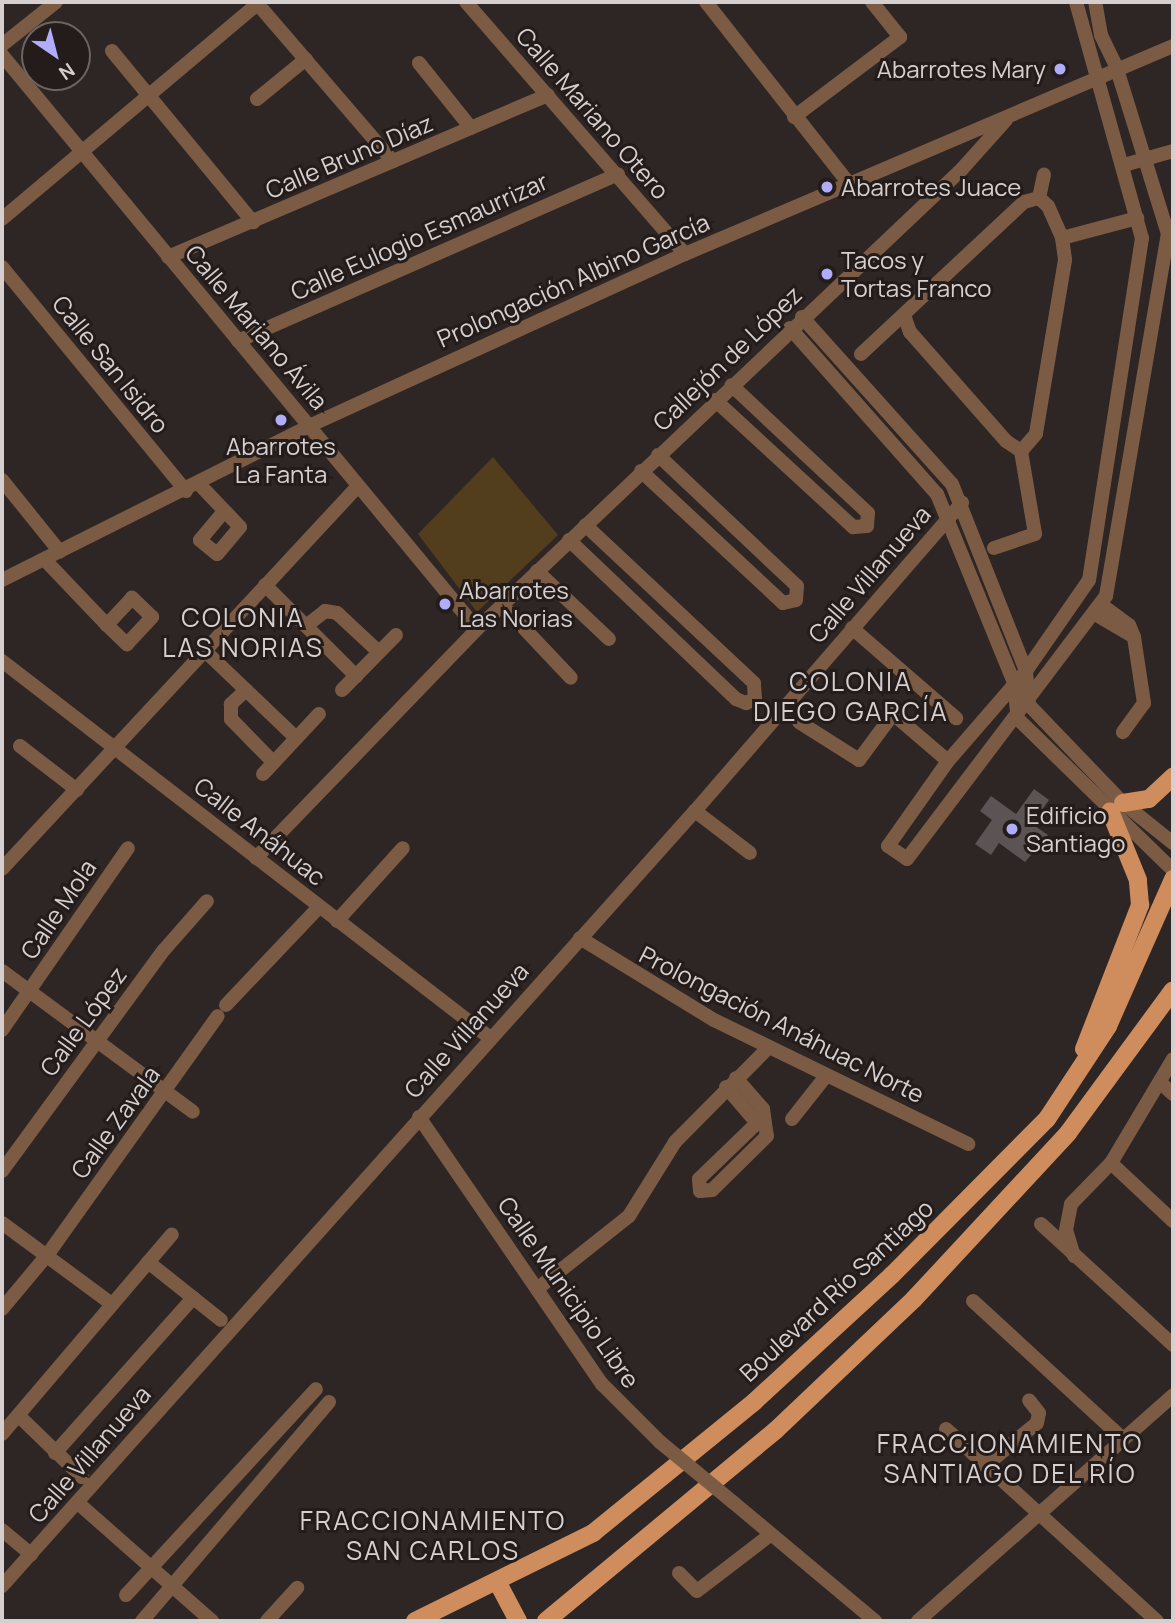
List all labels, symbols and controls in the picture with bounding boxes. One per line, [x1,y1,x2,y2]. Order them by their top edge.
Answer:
north arrow [21,21,91,91]
street label: Calle Mariano Otero [511,21,675,205]
place label: Abarrotes Mary [877,55,1046,83]
text: N [54,57,80,86]
marker: Abarrotes Mary [1052,61,1068,77]
street label: Calle Bruno Díaz [261,108,437,204]
street label: Calle Eulogio Esmaurrizar [286,166,552,306]
place label: Abarrotes Juace [841,173,1021,201]
marker: Abarrotes Juace [819,179,835,195]
street label: Prolongación Albino García [432,207,714,353]
street label: Calle Mariano Ávila [180,239,334,415]
place label: Tacos y Tortas Franco [841,246,991,302]
marker: Tacos y Tortas Franco [819,266,835,282]
street label: Callejón de López [647,280,807,436]
street label: Calle San Isidro [47,290,175,438]
marker: Abarrotes La Fanta [273,412,289,428]
place label: Abarrotes La Fanta [226,432,336,488]
street label: Calle Villanueva [802,500,936,648]
place label: Abarrotes Las Norias [459,576,573,632]
marker: Abarrotes Las Norias [437,596,453,612]
district label: COLONIA LAS NORIAS [163,602,323,664]
district label: COLONIA DIEGO GARCÍA [755,666,947,728]
street label: Calle Anáhuac [189,771,331,891]
place label: Edificio Santiago [1026,801,1125,857]
marker: Edificio Santiago [1004,821,1020,837]
street label: Calle Mola [14,854,102,964]
street label: Prolongación Anáhuac Norte [635,940,929,1108]
street label: Calle Villanueva [398,957,534,1103]
street label: Calle López [34,961,132,1081]
street label: Calle Zavala [65,1060,165,1184]
street label: Calle Municipio Libre [492,1191,646,1393]
street label: Boulevard Río Santiago [733,1193,939,1387]
street label: Calle Villanueva [22,1380,156,1528]
district label: FRACCIONAMIENTO SANTIAGO DEL RÍO [879,1428,1141,1490]
district label: FRACCIONAMIENTO SAN CARLOS [302,1505,564,1566]

